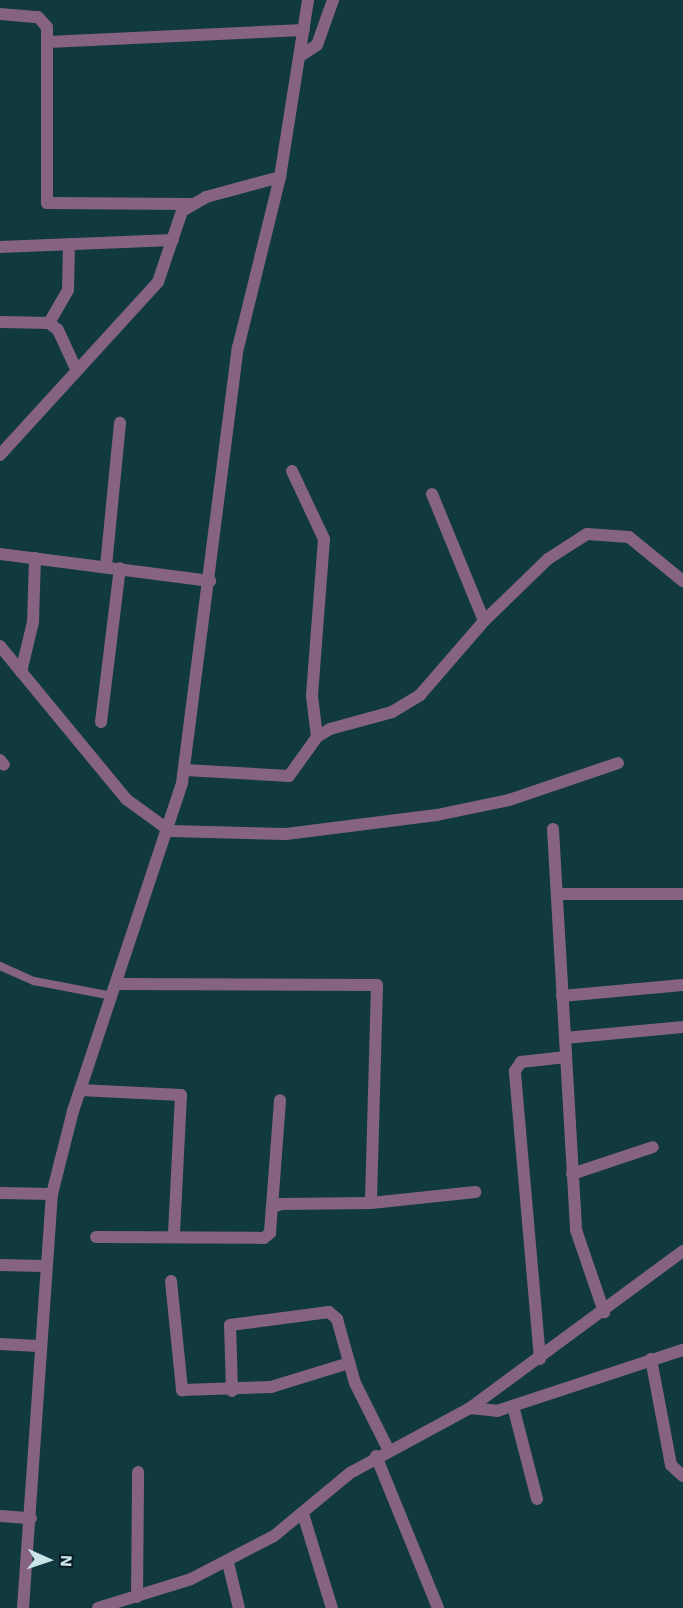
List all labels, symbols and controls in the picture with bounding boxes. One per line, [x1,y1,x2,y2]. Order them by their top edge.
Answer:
north arrow [18,1530,78,1590]
text: N [57,1555,76,1567]

